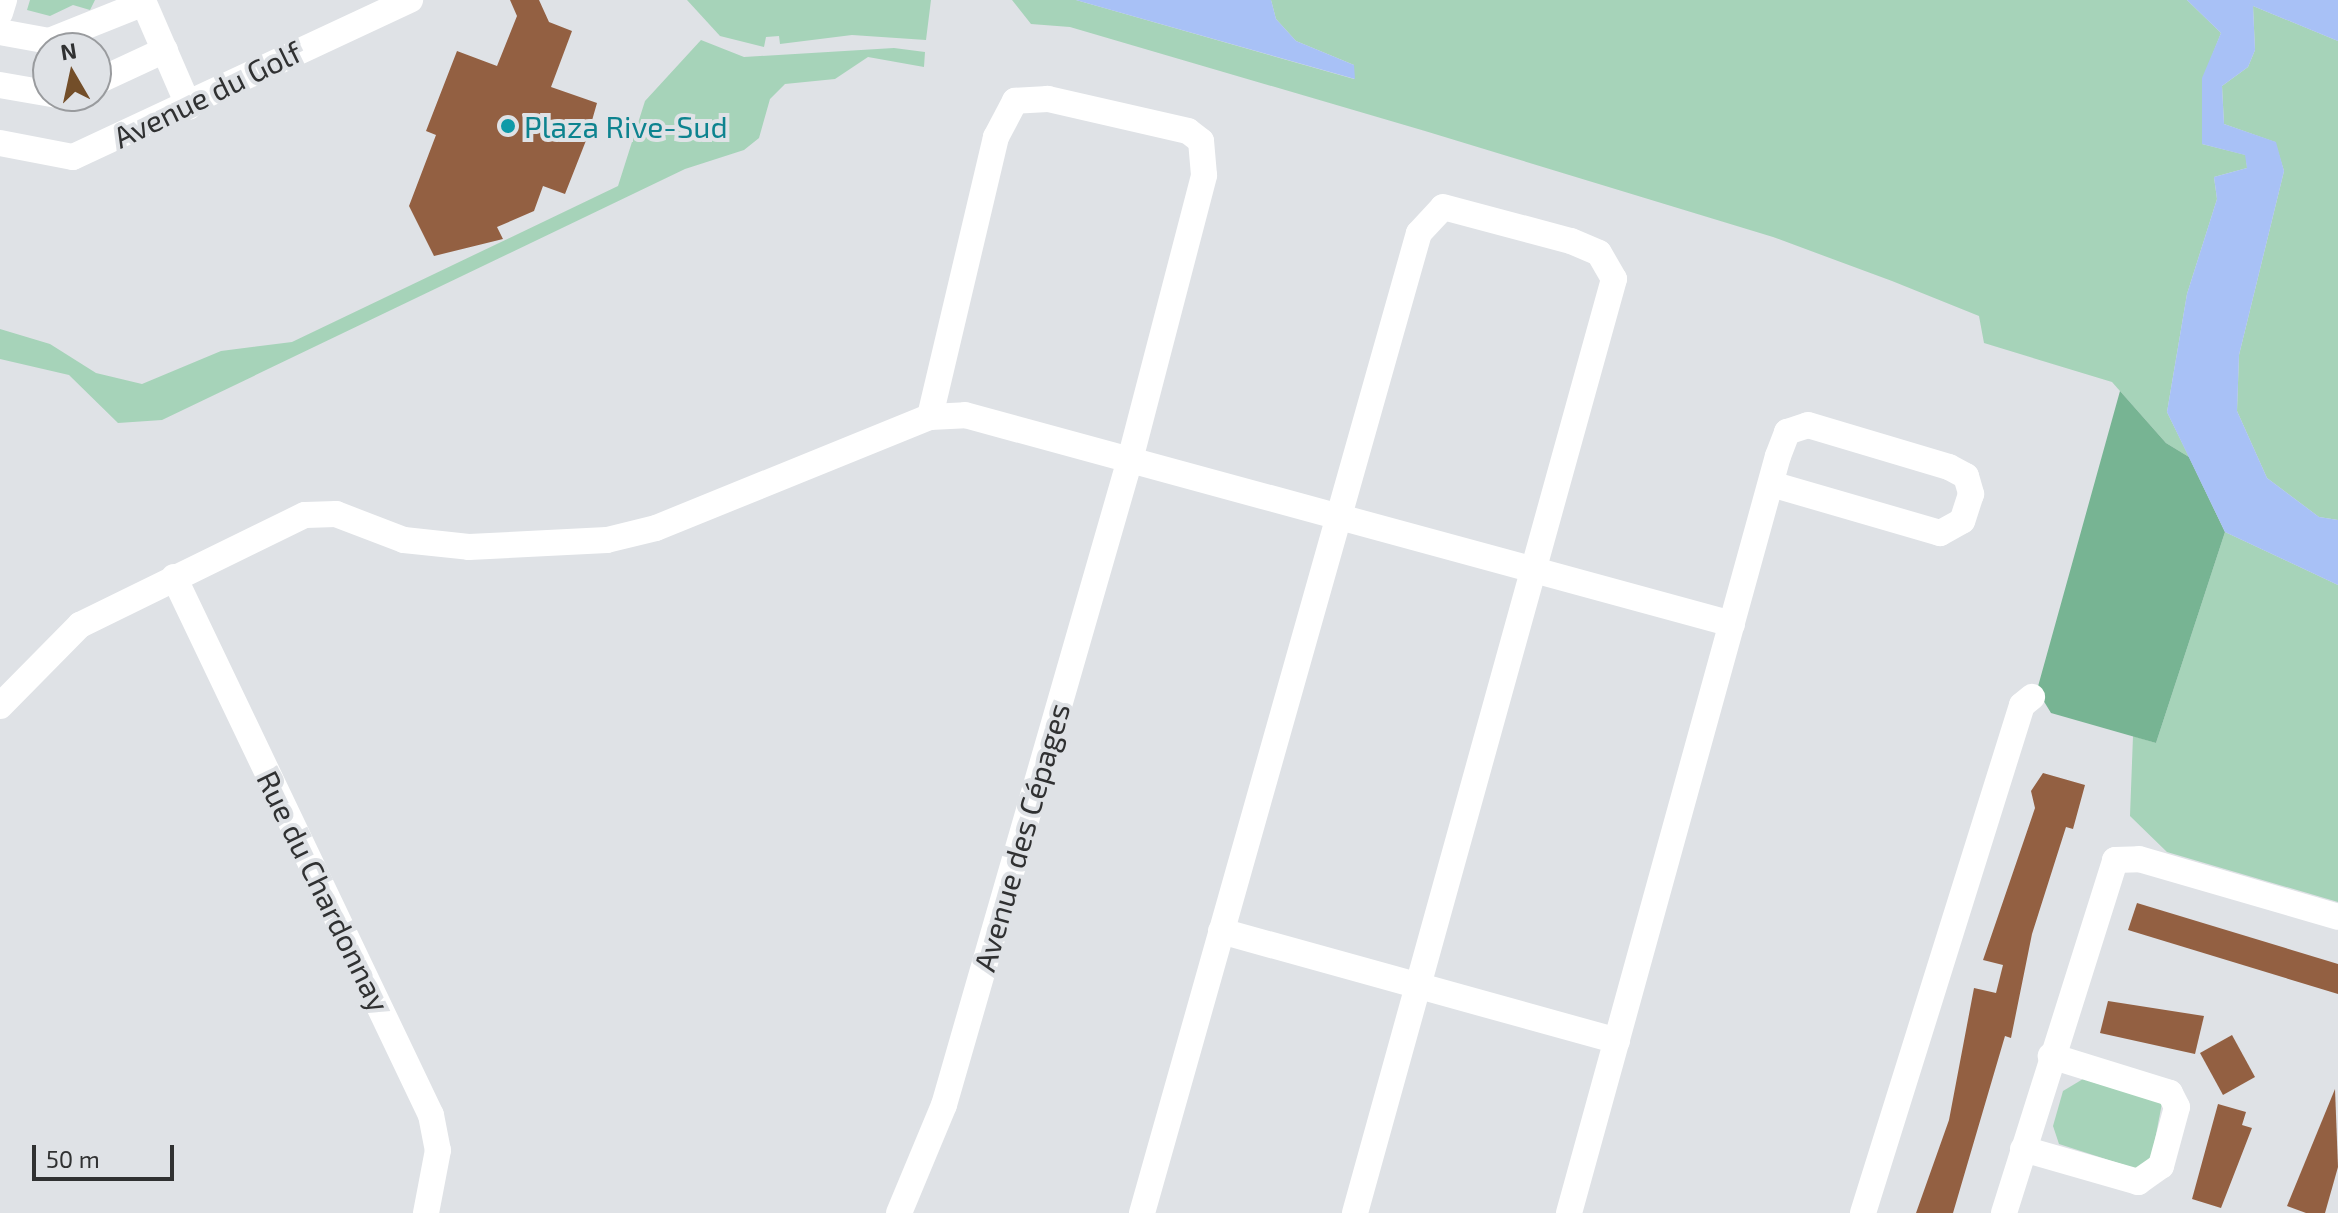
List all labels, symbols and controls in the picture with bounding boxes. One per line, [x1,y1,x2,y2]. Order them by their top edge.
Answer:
north arrow [32,32,112,112]
street label: Avenue du Golf [107,33,307,155]
text: N [59,36,78,64]
place label: Plaza Rive-Sud [524,108,728,144]
marker: Plaza Rive-Sud [499,117,517,135]
street label: Avenue des Cépages [965,699,1077,975]
street label: Rue du Chardonnay [250,765,398,1017]
scale bar [36,1129,178,1179]
text: 50 m [46,1144,100,1173]

